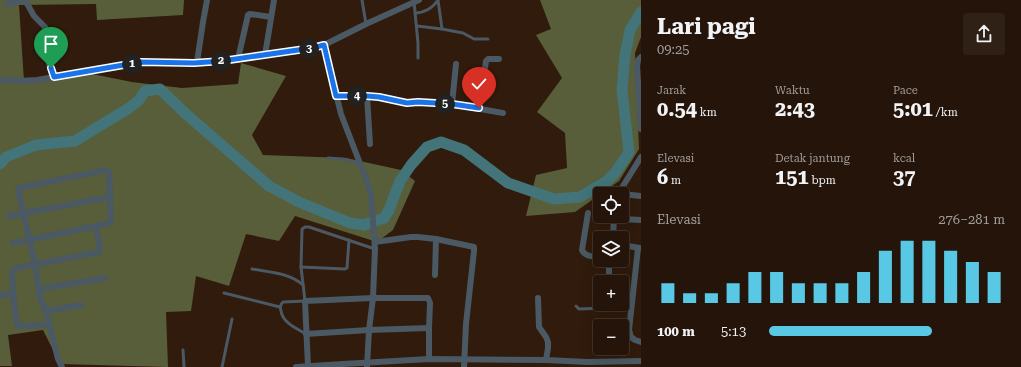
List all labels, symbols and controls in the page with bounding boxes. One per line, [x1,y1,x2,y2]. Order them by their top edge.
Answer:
button: share [963,13,1005,55]
text: Lari pagi [657,14,756,39]
pin [34,27,68,68]
icon: arrive [40,33,62,55]
pin: 3 [299,39,319,59]
text: 3 [306,42,312,55]
text: 09:25 [657,42,689,57]
pin: 2 [211,51,231,71]
pin: 1 [122,54,142,74]
text: 2 [218,54,224,67]
text: 1 [129,57,135,70]
pin [462,67,496,108]
icon: check [468,73,490,95]
text: Jarak [657,84,686,97]
text: Waktu [775,84,810,97]
text: Pace [893,84,918,97]
pin: 4 [347,86,367,106]
text: 4 [354,89,360,102]
pin: 5 [435,94,455,114]
text: 5 [442,97,448,110]
text: 0.54 [657,97,697,121]
text: 2:43 [775,97,815,121]
text: 5:01 [893,97,933,121]
text: km [697,106,717,119]
text: /km [933,106,958,119]
text: Elevasi [657,152,694,165]
text: Detak jantung [775,152,850,165]
text: kcal [893,152,915,165]
text: 6 [657,165,668,189]
text: 151 [775,165,809,189]
text: 37 [893,165,915,189]
text: m [668,174,681,187]
text: bpm [809,174,836,187]
map controls [593,187,629,355]
button: locate [593,187,629,223]
text: Elevasi [657,212,701,227]
text: 276–281 m [938,212,1005,227]
button: layers [593,231,629,267]
button: + [593,275,629,311]
button: − [593,319,629,355]
text: 100 m [657,324,695,339]
text: 5:13 [721,324,746,339]

